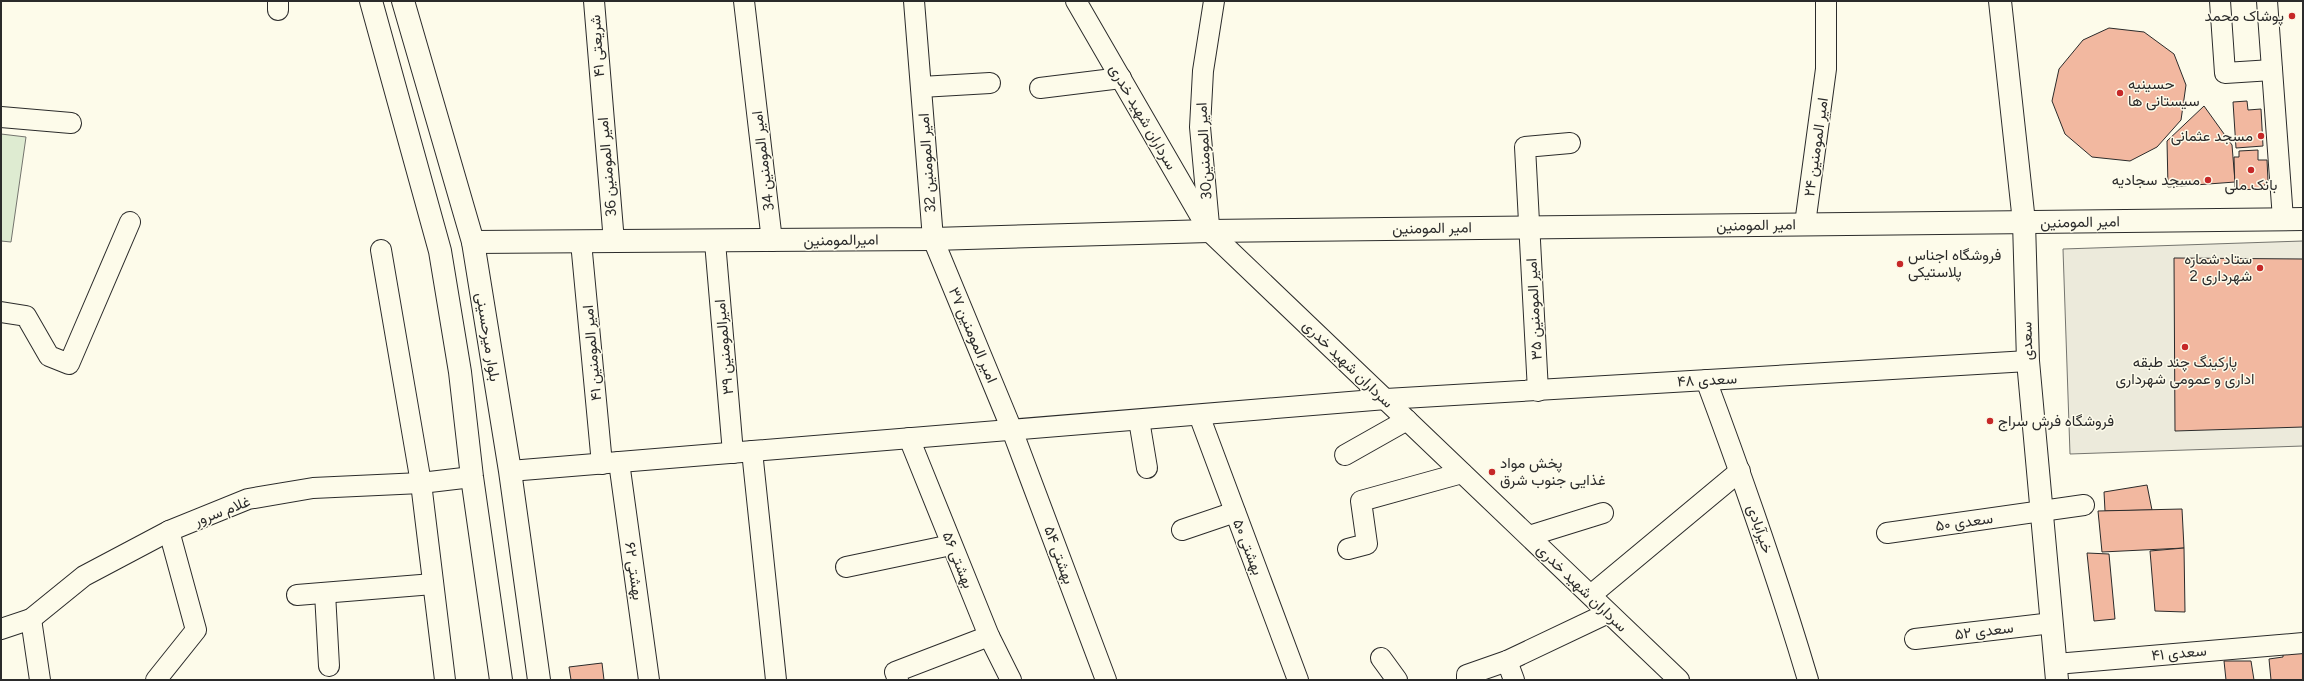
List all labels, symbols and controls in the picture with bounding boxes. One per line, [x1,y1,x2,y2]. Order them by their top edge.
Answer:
place label: پوشاک محمد [2204,7,2284,26]
marker: پوشاک محمد [2287,11,2297,21]
street label: شریعتی ۴۱ [586,14,609,78]
street label: سرداران شهید خدری [1105,61,1181,174]
place label: حسینیه سیستانی ها [2128,75,2200,111]
marker: حسینیه سیستانی ها [2115,88,2125,98]
street label: امیر المومنین ۲۴ [1800,96,1833,198]
street label: امیر المومنین30 [1192,102,1217,200]
street label: امیر المومنین 34 [748,110,779,212]
street label: امیر المومنین 32 [915,112,940,214]
street label: امیر المومنین 36 [594,116,621,218]
place label: مسجد عثمانی [2171,127,2253,146]
marker: مسجد عثمانی [2256,131,2266,141]
marker: بانک ملی [2246,165,2256,175]
place label: مسجد سجادیه [2112,171,2200,189]
marker: مسجد سجادیه [2203,175,2213,185]
place label: بانک ملی [2225,176,2277,195]
street label: امیر المومنین [2040,212,2120,233]
street label: امیر المومنین [1716,215,1796,236]
street label: امیر المومنین [1392,218,1472,239]
street label: امیرالمومنین [803,230,879,251]
place label: فروشگاه اجناس پلاستیکی [1908,246,2002,282]
place label: ستاد شماره 2 شهرداری [2184,250,2252,286]
street label: امیر المومنین ۳۵ [1522,257,1547,361]
marker: فروشگاه اجناس پلاستیکی [1895,259,1905,269]
marker: ستاد شماره 2 شهرداری [2255,263,2265,273]
street label: امیر المومنین ۳۷ [944,284,1001,386]
street label: بلوار میرحسینی [471,291,504,383]
street label: امیرالمومنین ۳۹ [711,298,738,396]
street label: امیر المومنین ۴۱ [579,304,606,402]
street label: سرداران شهید خدری [1298,316,1397,413]
street label: سعدی [2017,321,2038,361]
marker: پارکینگ چند طبقه اداری و عمومی شهرداری [2180,342,2190,352]
place label: پارکینگ چند طبقه اداری و عمومی شهرداری [2115,353,2255,389]
street label: سعدی ۴۸ [1677,369,1738,392]
place label: فروشگاه فرش سراج [1998,412,2114,432]
marker: فروشگاه فرش سراج [1985,416,1995,426]
place label: پخش مواد غذایی جنوب شرق [1500,454,1606,490]
marker: پخش مواد غذایی جنوب شرق [1487,467,1497,477]
street label: غلام سرور [190,492,253,531]
street label: خیرآبادی [1742,502,1777,556]
street label: سعدی ۵۰ [1934,509,1994,536]
street label: بهشتی ۵۰ [1228,516,1267,578]
street label: بهشتی ۵۴ [1039,523,1078,587]
street label: بهشتی ۵۶ [938,529,977,591]
street label: سرداران شهید خدری [1532,540,1631,637]
street label: بهشتی ۶۲ [620,541,647,601]
street label: سعدی ۵۲ [1953,618,2015,645]
street label: سعدی ۴۱ [2151,642,2208,665]

